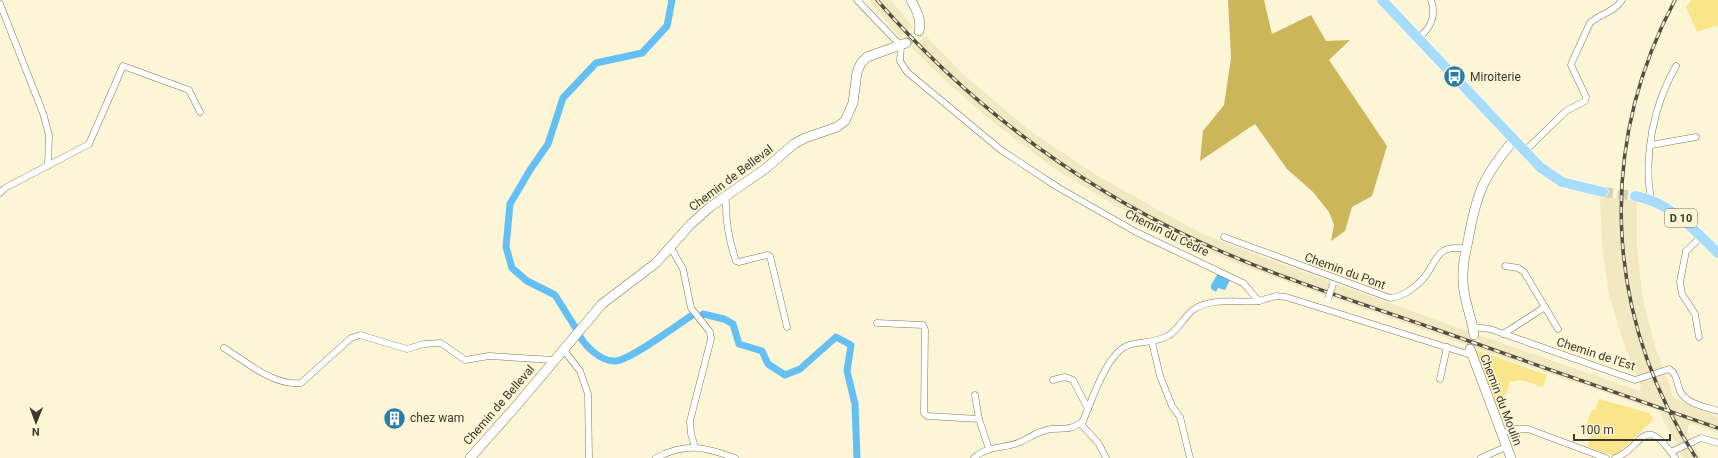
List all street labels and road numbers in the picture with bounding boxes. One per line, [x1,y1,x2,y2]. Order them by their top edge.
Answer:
street label: Chemin de Belleval [686,142,776,214]
street label: Chemin du Cèdre [1123,207,1211,259]
road number: D 10 [1665,209,1697,227]
street label: Chemin du Pont [1303,250,1387,292]
street label: Chemin de l'Est [1555,335,1637,373]
street label: Chemin du Moulin [1477,352,1525,448]
street label: Chemin de Belleval [461,362,537,448]

